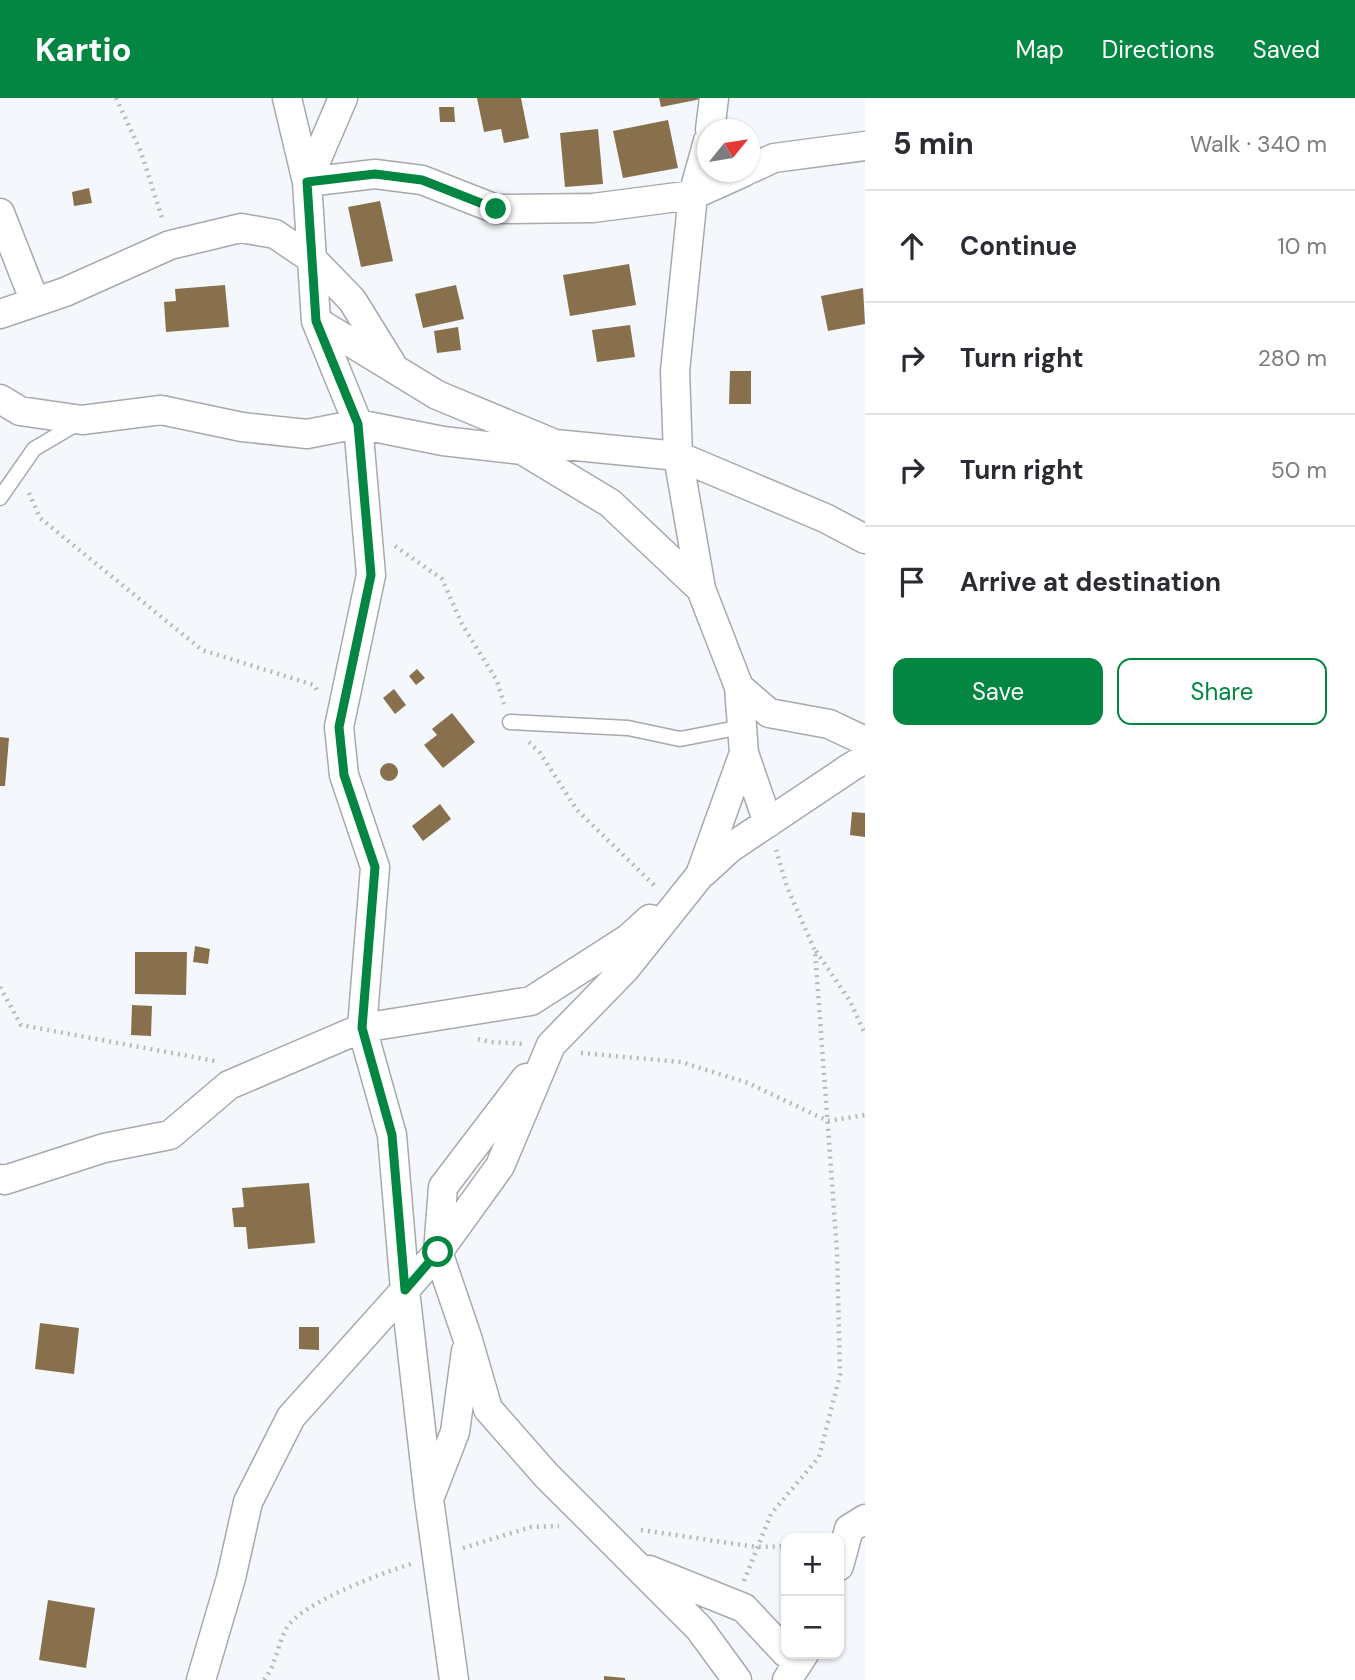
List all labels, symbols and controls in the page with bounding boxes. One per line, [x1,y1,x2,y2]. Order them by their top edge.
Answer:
text: Kartio [35,28,132,71]
text: Map [1016,34,1064,65]
text: Directions [1102,34,1215,65]
text: Saved [1253,34,1320,65]
north arrow [697,119,760,182]
text: 5 min [893,124,974,163]
text: Walk · 340 m [1190,129,1327,159]
route end [480,193,511,224]
icon: ahead [893,227,931,265]
text: Continue [960,229,1077,263]
text: 10 m [1277,231,1327,261]
icon: right [893,339,931,377]
text: Turn right [960,341,1084,375]
text: 280 m [1258,343,1327,373]
icon: right [893,451,931,489]
text: Turn right [960,453,1084,487]
text: 50 m [1271,455,1327,485]
icon: arrive [893,563,931,601]
text: Arrive at destination [960,565,1221,599]
button: Save [893,658,1103,725]
button: Share [1117,658,1327,725]
route start [422,1236,453,1267]
map controls [781,1533,844,1659]
button: + [781,1533,844,1596]
button: − [781,1596,844,1659]

